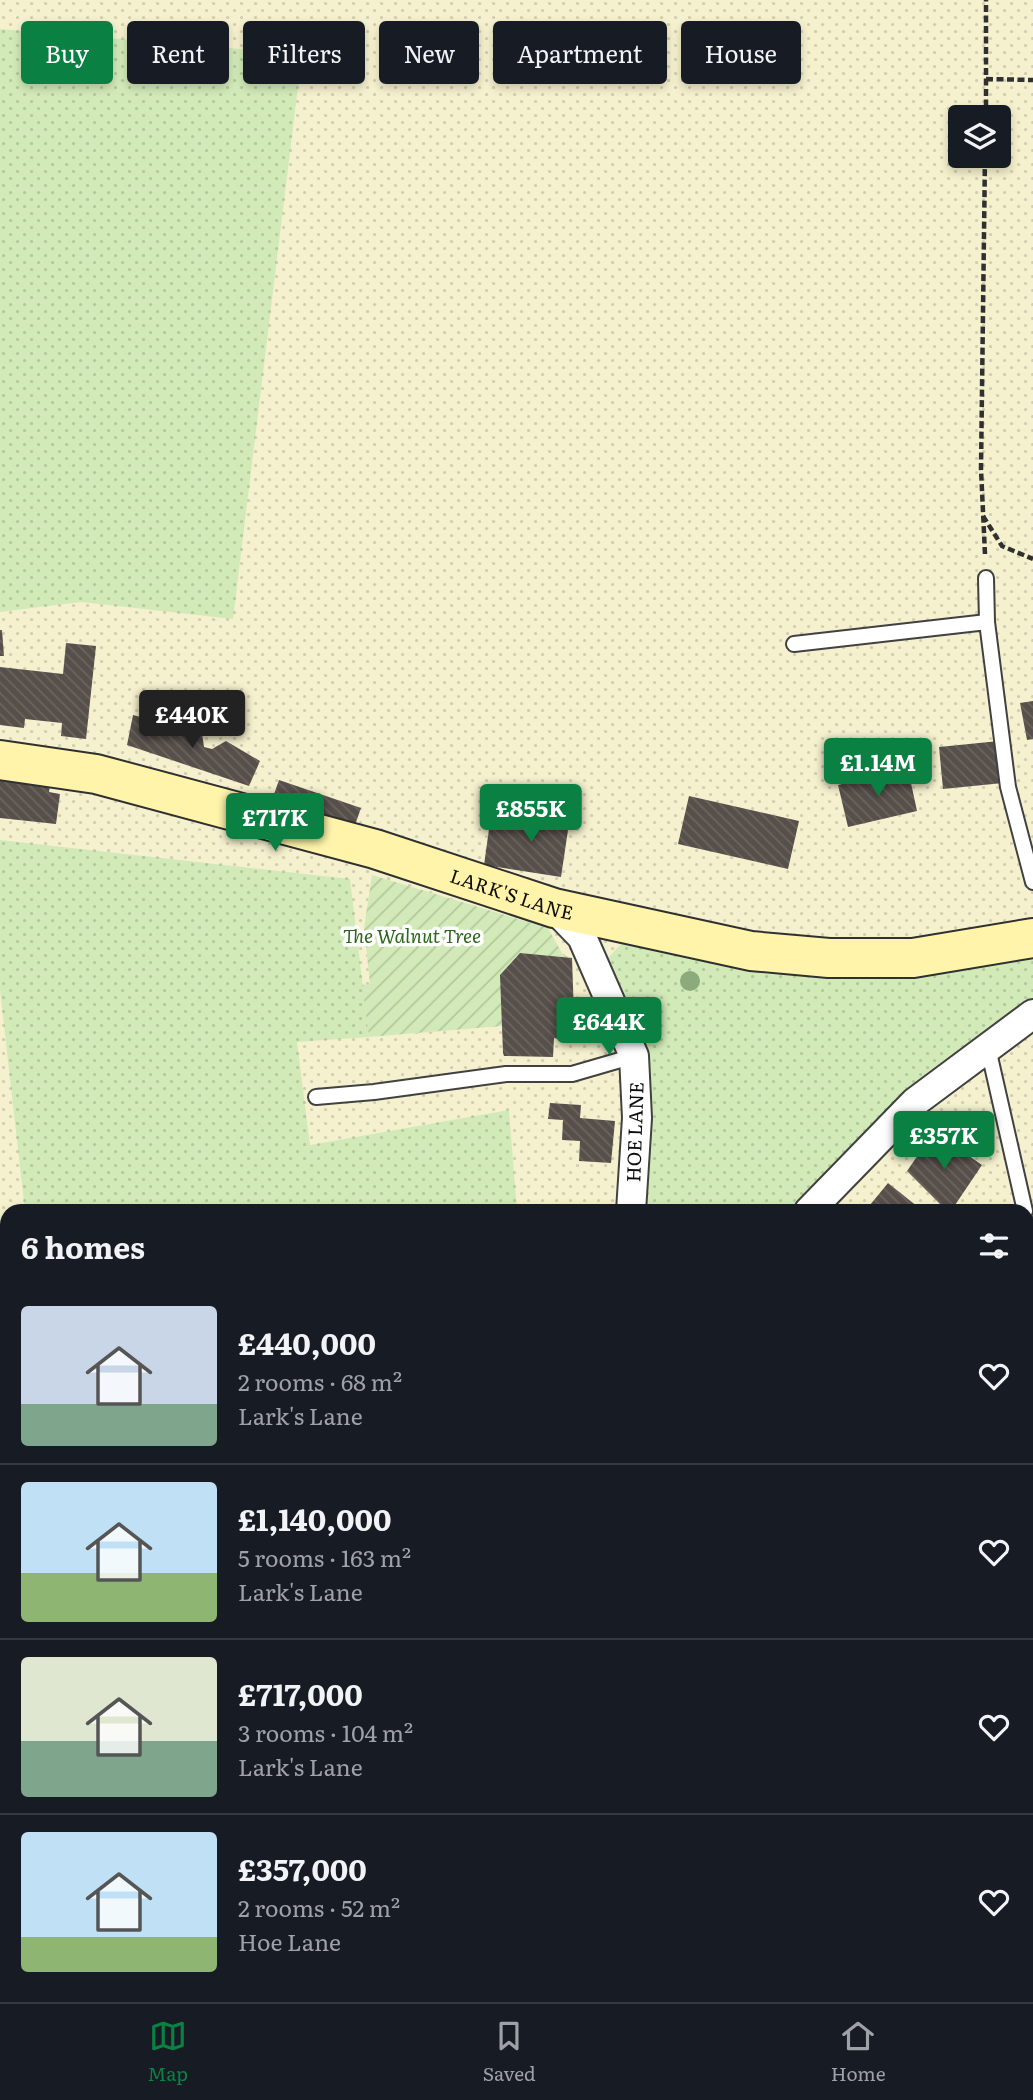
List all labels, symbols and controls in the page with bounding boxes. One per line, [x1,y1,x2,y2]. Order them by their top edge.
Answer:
chip: Buy [21,21,113,84]
chip: Rent [127,21,229,84]
chip: Filters [243,21,365,84]
chip: New [379,21,479,84]
chip: Apartment [493,21,667,84]
chip: House [681,21,801,84]
map controls [948,105,1011,168]
button: layers [948,105,1011,168]
pin: £440K [143,690,241,750]
text: £440K [155,696,229,730]
pin: £1.14M [821,738,935,798]
text: £1.14M [840,744,916,778]
pin: £855K [482,784,580,844]
text: £855K [496,790,566,824]
pin: £717K [226,794,324,853]
text: £717K [242,799,308,833]
street label: LARK'S LANE [447,861,576,926]
park label: The Walnut Tree [343,921,481,949]
pin: £644K [560,998,658,1057]
text: £644K [572,1003,646,1037]
street label: HOE LANE [618,1081,650,1183]
pin: £357K [895,1112,993,1171]
text: £357K [909,1117,979,1151]
text: 6 homes [21,1224,145,1268]
icon: filters [975,1227,1013,1265]
text: £440,000 [238,1320,376,1364]
icon: home [77,1334,161,1418]
icon: heart [975,1357,1013,1395]
text: 2 rooms · 68 m² [238,1364,402,1398]
text: Lark's Lane [238,1398,363,1432]
text: £1,140,000 [238,1496,391,1540]
icon: home [77,1510,161,1594]
icon: heart [975,1533,1013,1571]
text: 5 rooms · 163 m² [238,1540,411,1574]
text: Lark's Lane [238,1574,363,1608]
text: £717,000 [238,1671,363,1715]
icon: home [77,1685,161,1769]
icon: heart [975,1708,1013,1746]
text: 3 rooms · 104 m² [238,1715,413,1749]
text: Lark's Lane [238,1749,363,1783]
text: £357,000 [238,1846,367,1890]
icon: home [77,1860,161,1944]
icon: heart [975,1883,1013,1921]
text: 2 rooms · 52 m² [238,1890,400,1924]
text: Hoe Lane [238,1924,341,1958]
tab: Map [147,2017,188,2087]
tab: Saved [483,2017,536,2087]
tab: Home [831,2017,886,2087]

